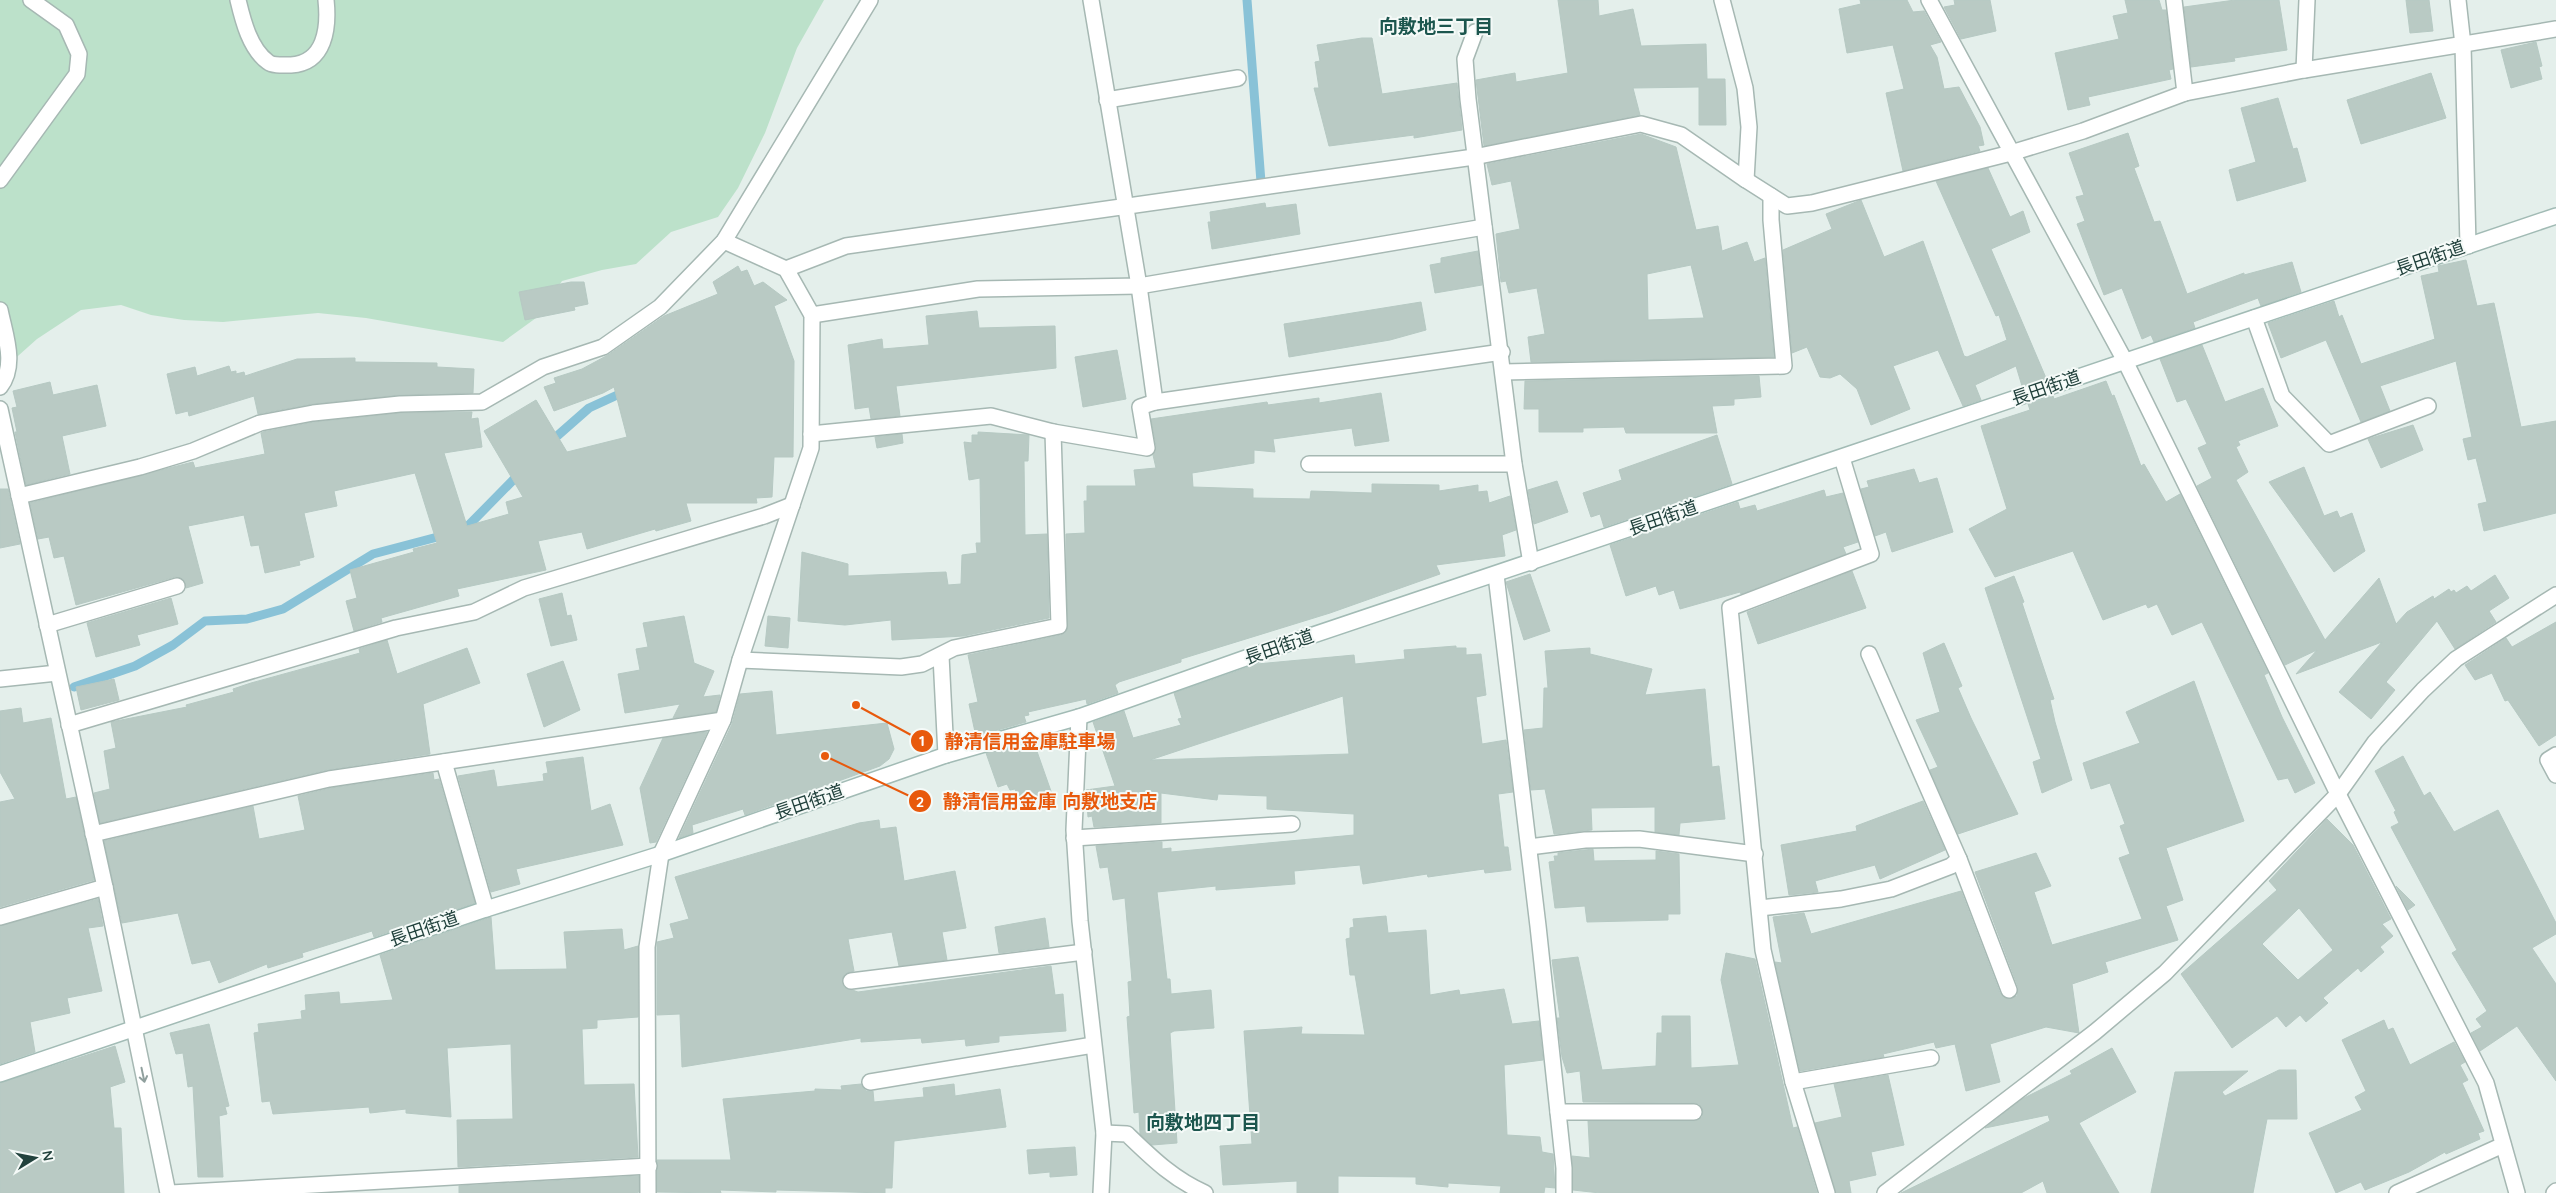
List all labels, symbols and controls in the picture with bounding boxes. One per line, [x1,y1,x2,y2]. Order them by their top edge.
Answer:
district label: 向敷地三丁目 [1379,14,1493,38]
street label: 長田街道 [2392,235,2468,280]
street label: 長田街道 [2008,365,2084,410]
street label: 長田街道 [1625,495,1701,540]
street label: 長田街道 [1241,624,1317,669]
callout: 静清信用金庫駐車場 [910,724,1126,758]
text: 静清信用金庫駐車場 [944,729,1116,753]
text: 1 [919,731,925,750]
street label: 長田街道 [771,779,847,824]
callout: 静清信用金庫 向敷地支店 [907,784,1167,818]
text: 静清信用金庫 向敷地支店 [943,789,1157,813]
text: 2 [916,792,924,811]
street label: 長田街道 [386,906,462,951]
one-way arrow [139,1067,148,1083]
district label: 向敷地四丁目 [1146,1110,1260,1134]
north arrow [10,1133,60,1183]
text: N [38,1149,58,1162]

